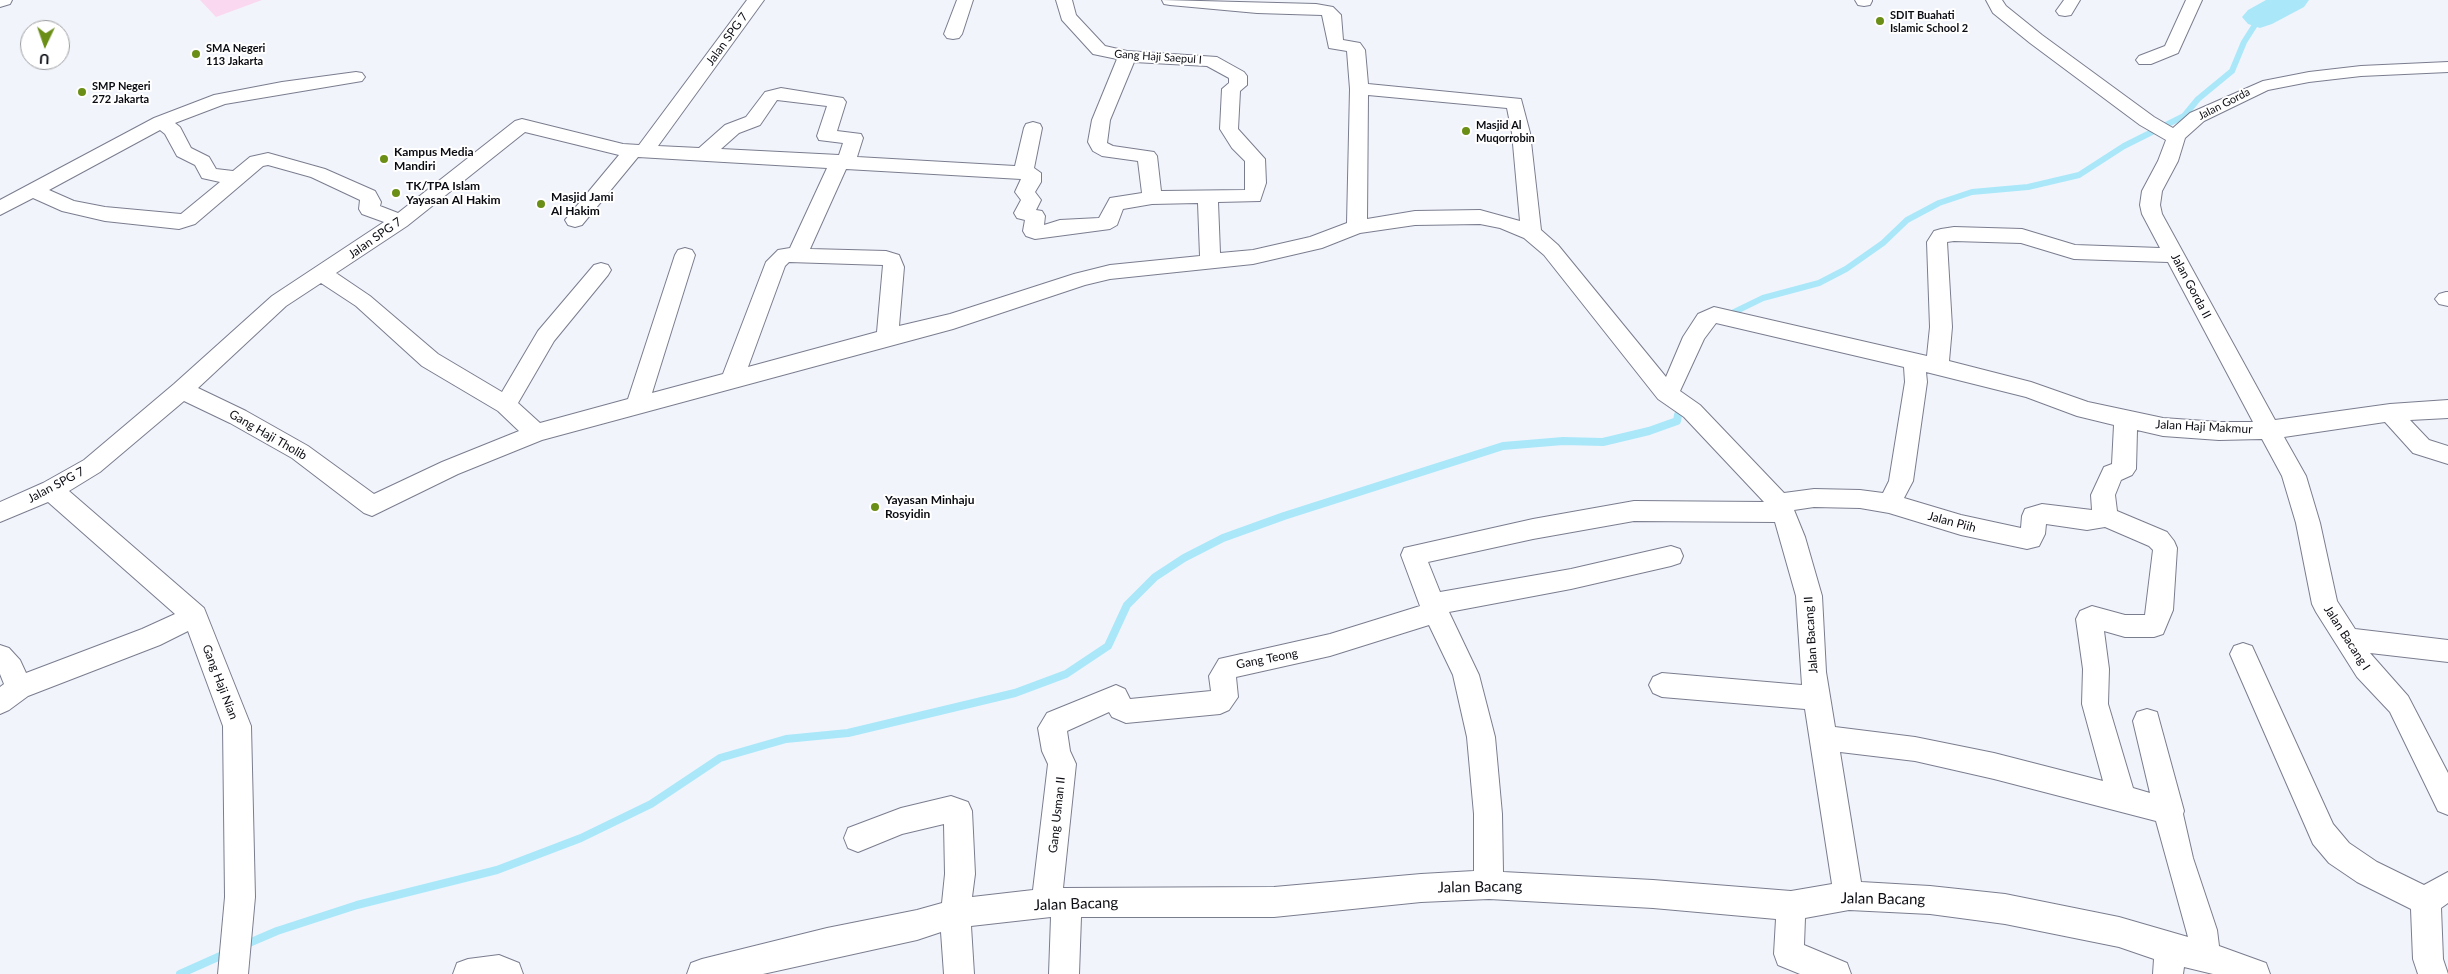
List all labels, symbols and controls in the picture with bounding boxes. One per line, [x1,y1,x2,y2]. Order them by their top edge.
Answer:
place label: SDIT Buahati Islamic School 2 [1890,8,1968,34]
street label: Jalan SPG 7 [703,10,751,68]
marker: SDIT Buahati Islamic School 2 [1874,15,1886,27]
north arrow [20,20,70,70]
place label: SMA Negeri 113 Jakarta [206,41,265,67]
street label: Gang Haji Saepul I [1114,47,1202,67]
marker: SMA Negeri 113 Jakarta [190,48,202,60]
text: U [39,51,50,68]
place label: SMP Negeri 272 Jakarta [92,79,151,105]
street label: Jalan Gorda [2196,85,2252,123]
marker: SMP Negeri 272 Jakarta [76,86,88,98]
place label: Masjid Al Muqorrobin [1476,118,1535,144]
marker: Masjid Al Muqorrobin [1460,125,1472,137]
place label: Kampus Media Mandiri [394,145,474,173]
marker: Kampus Media Mandiri [378,153,390,165]
place label: TK/TPA Islam Yayasan Al Hakim [406,179,501,207]
marker: TK/TPA Islam Yayasan Al Hakim [390,187,402,199]
place label: Masjid Jami Al Hakim [551,190,613,218]
marker: Masjid Jami Al Hakim [535,198,547,210]
street label: Jalan SPG 7 [346,214,404,262]
street label: Jalan Gorda II [2168,251,2214,321]
street label: Gang Haji Tholib [227,407,309,463]
street label: Jalan Haji Makmur [2155,417,2253,437]
street label: Jalan SPG 7 [25,464,87,506]
place label: Yayasan Minhaju Rosyidin [885,493,974,521]
marker: Yayasan Minhaju Rosyidin [869,501,881,513]
street label: Jalan Piih [1926,509,1978,535]
street label: Jalan Bacang II [1801,596,1821,674]
street label: Jalan Bacang I [2321,603,2373,673]
street label: Gang Haji Nian [199,643,241,721]
street label: Gang Teong [1235,646,1299,672]
street label: Gang Usman II [1046,776,1068,854]
street label: Jalan Bacang [1438,877,1522,897]
street label: Jalan Bacang [1841,889,1925,909]
street label: Jalan Bacang [1033,894,1119,914]

